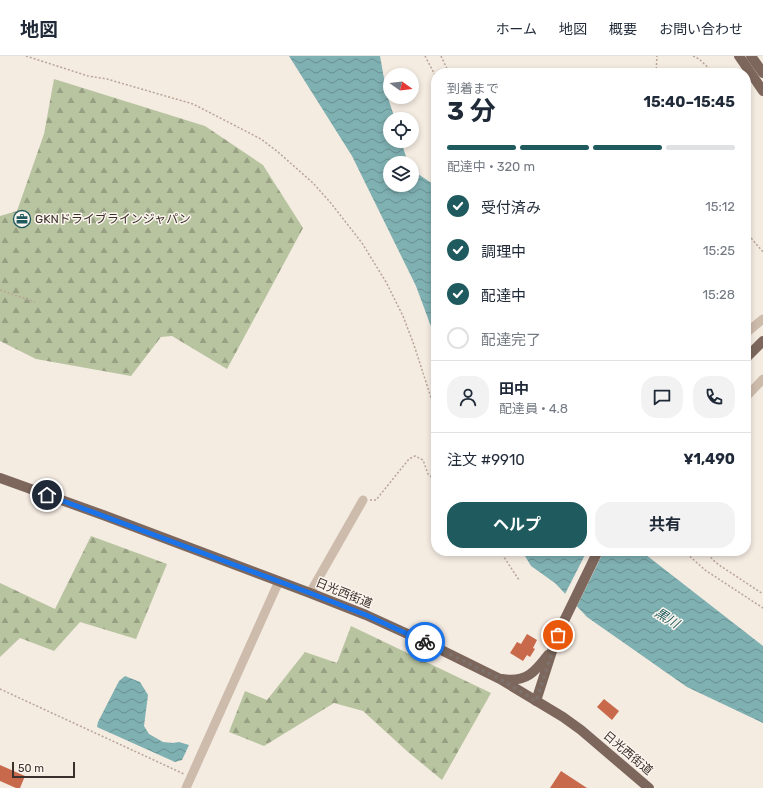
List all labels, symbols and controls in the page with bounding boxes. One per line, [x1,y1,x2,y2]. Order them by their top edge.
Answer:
text: 地図 [20,18,58,41]
text: ホーム [495,21,537,38]
text: 地図 [559,21,587,38]
text: 概要 [609,21,637,38]
text: お問い合わせ [659,21,743,38]
north arrow [383,68,419,104]
map controls [383,68,419,192]
text: 到着まで [447,81,499,96]
text: 15:40–15:45 [643,93,735,111]
text: 3 分 [447,96,496,127]
button: locate [383,112,419,148]
button: layers [383,156,419,192]
text: 配達中 · 320 m [447,159,535,174]
icon: check [447,195,469,217]
text: 受付済み [481,199,541,217]
text: 15:12 [705,199,735,214]
office icon: GKNドライブラインジャパン [12,209,32,229]
place label: GKNドライブラインジャパン [35,212,191,226]
icon: check [447,239,469,261]
text: 調理中 [481,243,526,261]
text: 15:25 [703,243,735,258]
icon: check [447,283,469,305]
text: 配達中 [481,287,526,305]
text: 15:28 [702,287,735,302]
text: 配達完了 [481,331,541,349]
button: person [447,376,489,418]
button: chat [641,376,683,418]
button: phone [693,376,735,418]
text: 田中 [499,380,529,398]
text: 配達員 · 4.8 [499,401,568,416]
text: ¥1,490 [683,450,735,468]
text: 注文 #9910 [447,451,525,469]
pin [30,478,64,512]
icon: home [36,484,58,506]
button: ヘルプ [447,502,587,548]
button: 共有 [595,502,735,548]
street label: 日光西街道 [314,575,374,611]
water label: 黒川 [652,605,684,632]
pin [541,618,575,652]
courier [405,622,445,662]
icon: bag [547,624,569,646]
icon: bike [414,631,436,653]
street label: 日光西街道 [601,728,655,778]
scale bar [12,760,75,779]
text: 50 m [18,762,44,775]

